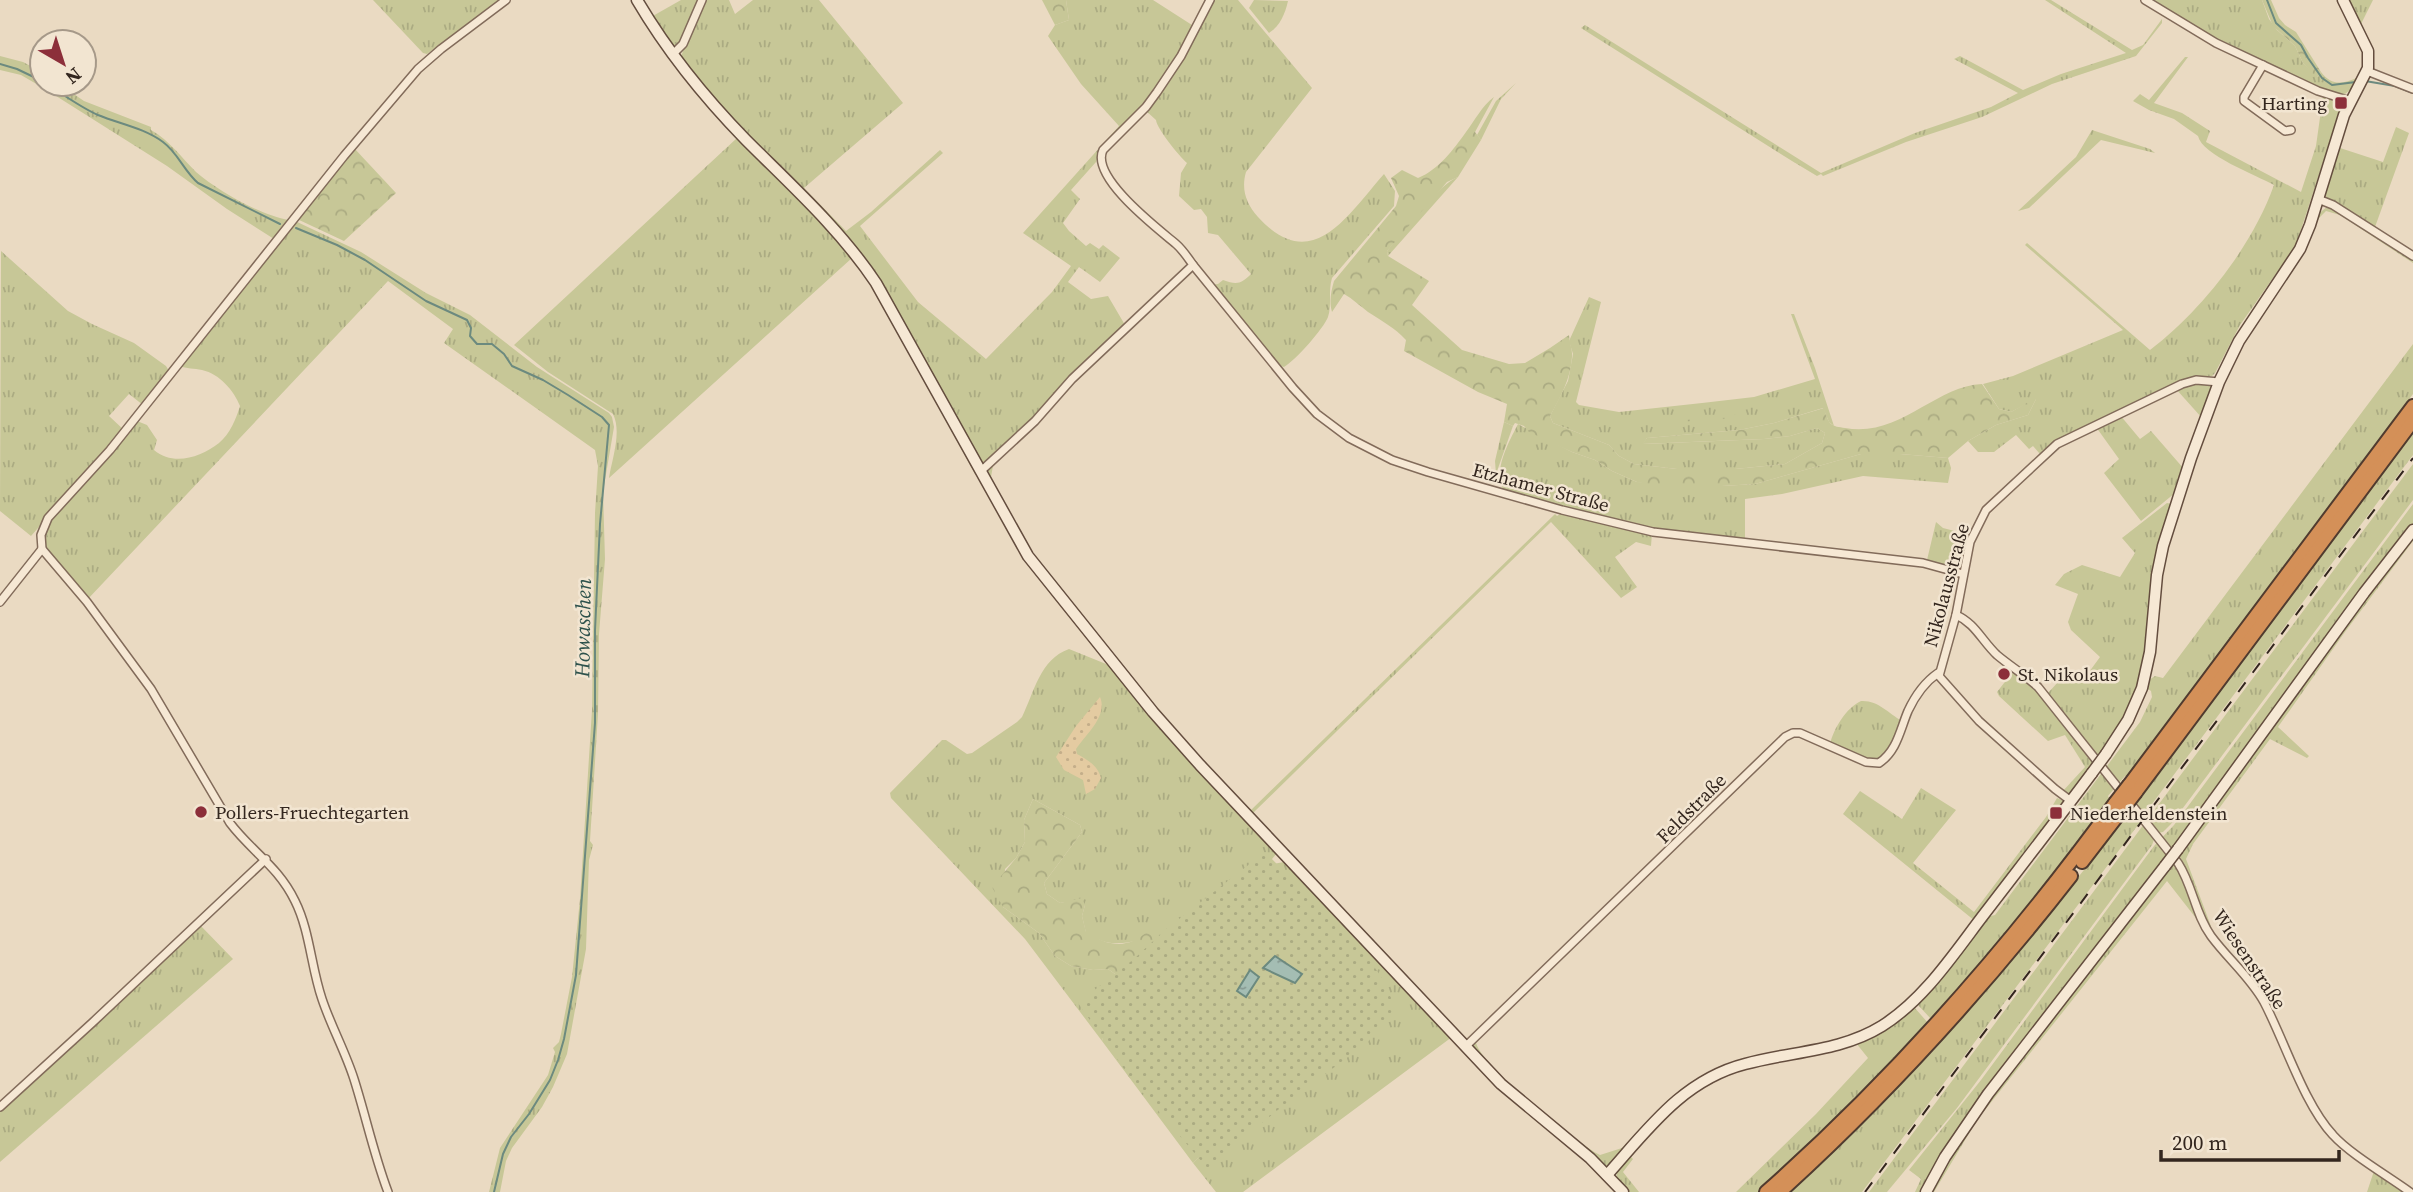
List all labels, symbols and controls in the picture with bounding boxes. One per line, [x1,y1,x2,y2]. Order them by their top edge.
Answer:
north arrow [28,28,98,98]
text: N [60,62,87,91]
place label: Harting [2261,90,2327,116]
marker: Harting [2333,95,2349,111]
street label: Etzhamer Straße [1470,456,1612,518]
street label: Nikolausstraße [1917,520,1975,650]
water label: Howaschen [567,578,598,679]
place label: St. Nikolaus [2018,661,2118,687]
marker: St. Nikolaus [1996,666,2012,682]
street label: Feldstraße [1650,767,1732,849]
place label: Pollers-Fruechtegarten [215,799,409,825]
place label: Niederheldenstein [2070,800,2227,826]
marker: Pollers-Fruechtegarten [193,804,209,820]
marker: Niederheldenstein [2048,805,2064,821]
street label: Wiesenstraße [2207,904,2293,1014]
scale bar [2161,1118,2340,1162]
text: 200 m [2172,1128,2227,1157]

